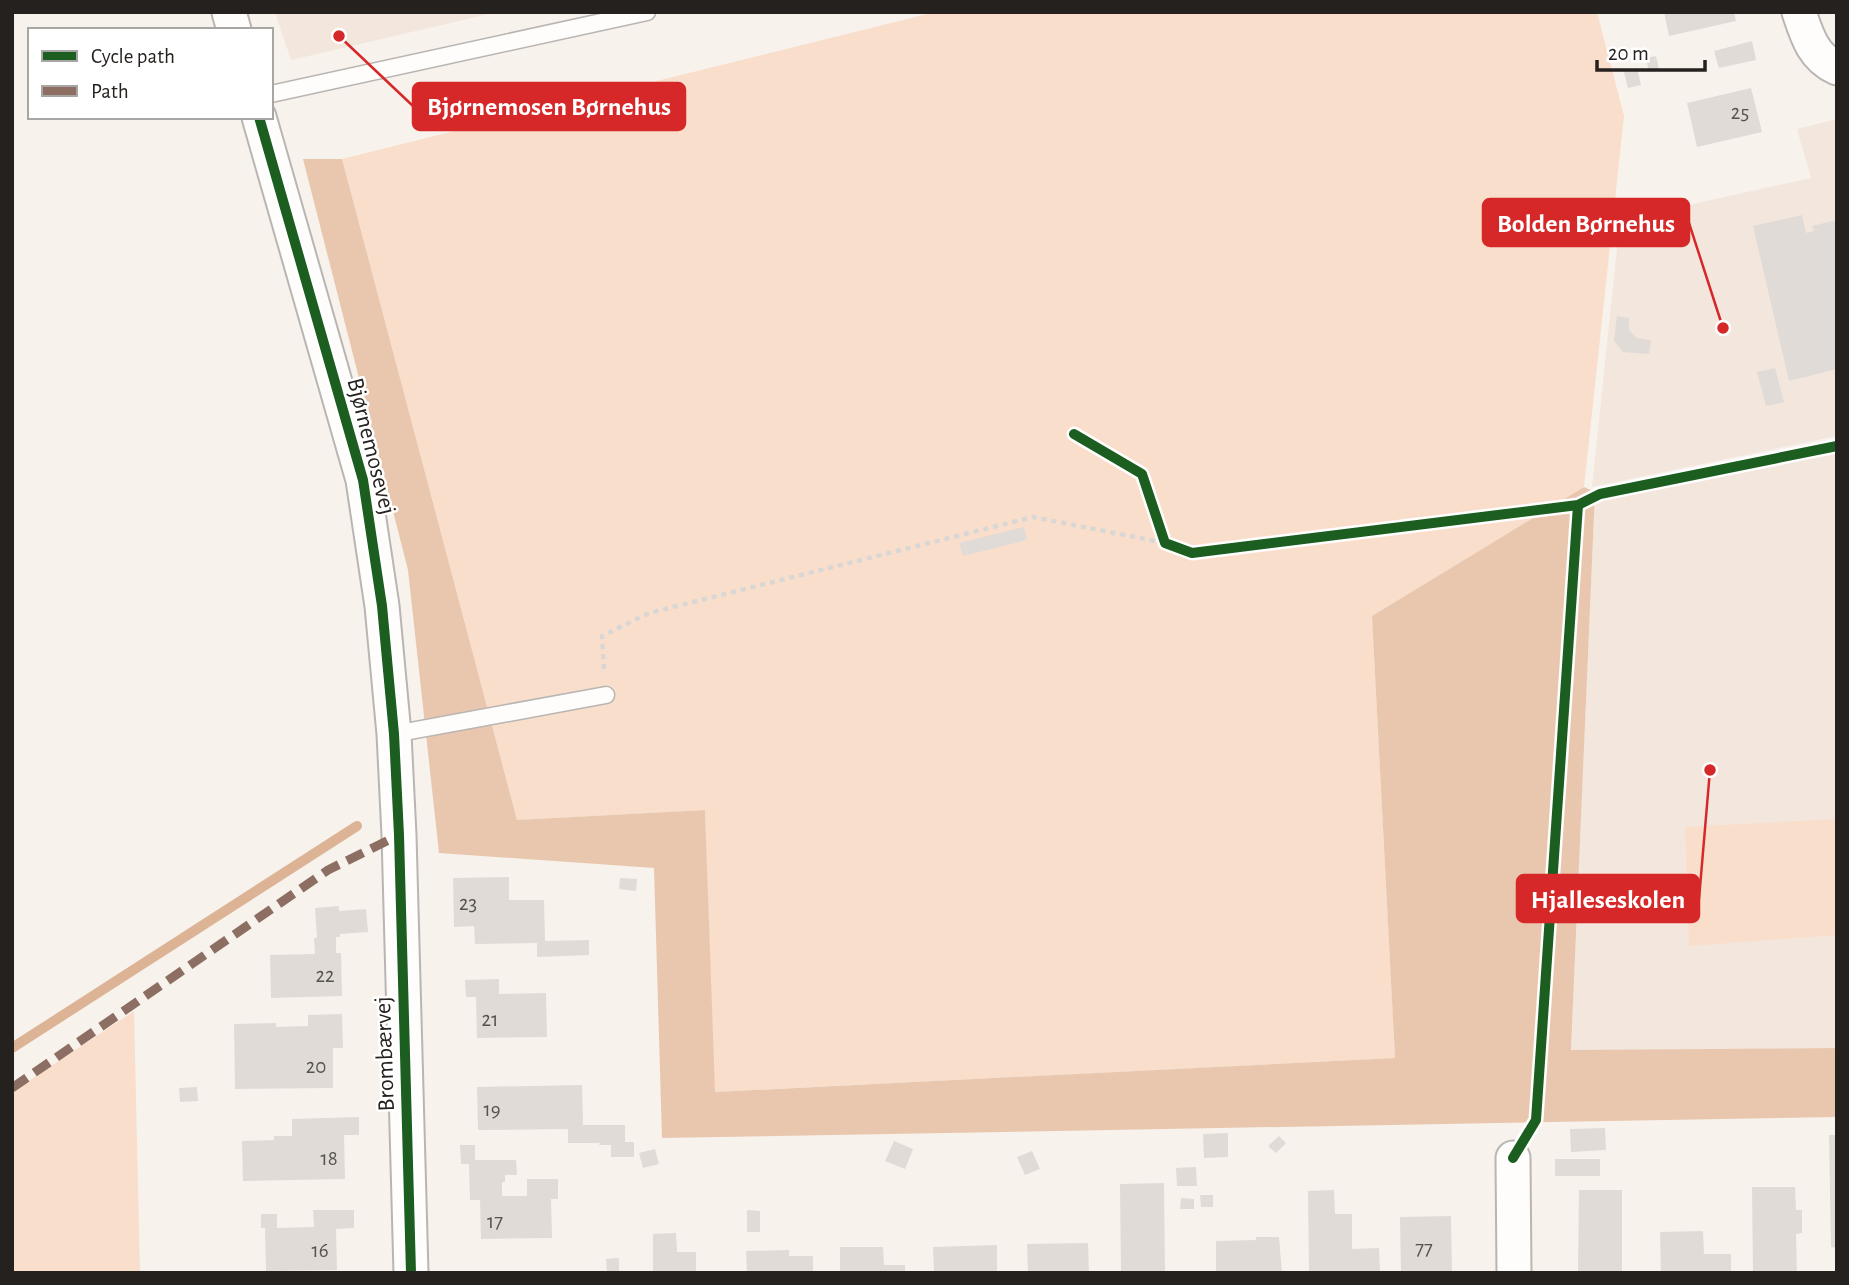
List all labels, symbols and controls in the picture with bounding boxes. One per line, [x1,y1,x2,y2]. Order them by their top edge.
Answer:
legend [28,28,273,119]
scale bar [1597,28,1706,72]
text: 20 m [1608,43,1649,64]
text: Cycle path [91,46,175,67]
text: Path [91,81,129,102]
callout: Bjørnemosen Børnehus [413,83,685,130]
text: Bjørnemosen Børnehus [427,94,671,120]
house number: 25 [1731,102,1749,123]
callout: Bolden Børnehus [1483,199,1689,246]
text: Bolden Børnehus [1497,211,1675,237]
street label: Bjørnemosevej [342,375,400,517]
callout: Hjalleseskolen [1517,875,1699,922]
text: Hjalleseskolen [1531,887,1685,913]
house number: 23 [459,893,477,914]
house number: 22 [315,965,335,986]
street label: Brombærvej [371,996,399,1112]
house number: 21 [482,1009,498,1030]
house number: 20 [306,1056,326,1077]
house number: 19 [483,1099,501,1120]
house number: 18 [320,1148,338,1169]
house number: 17 [487,1211,503,1232]
house number: 77 [1415,1238,1433,1259]
house number: 16 [311,1240,329,1261]

